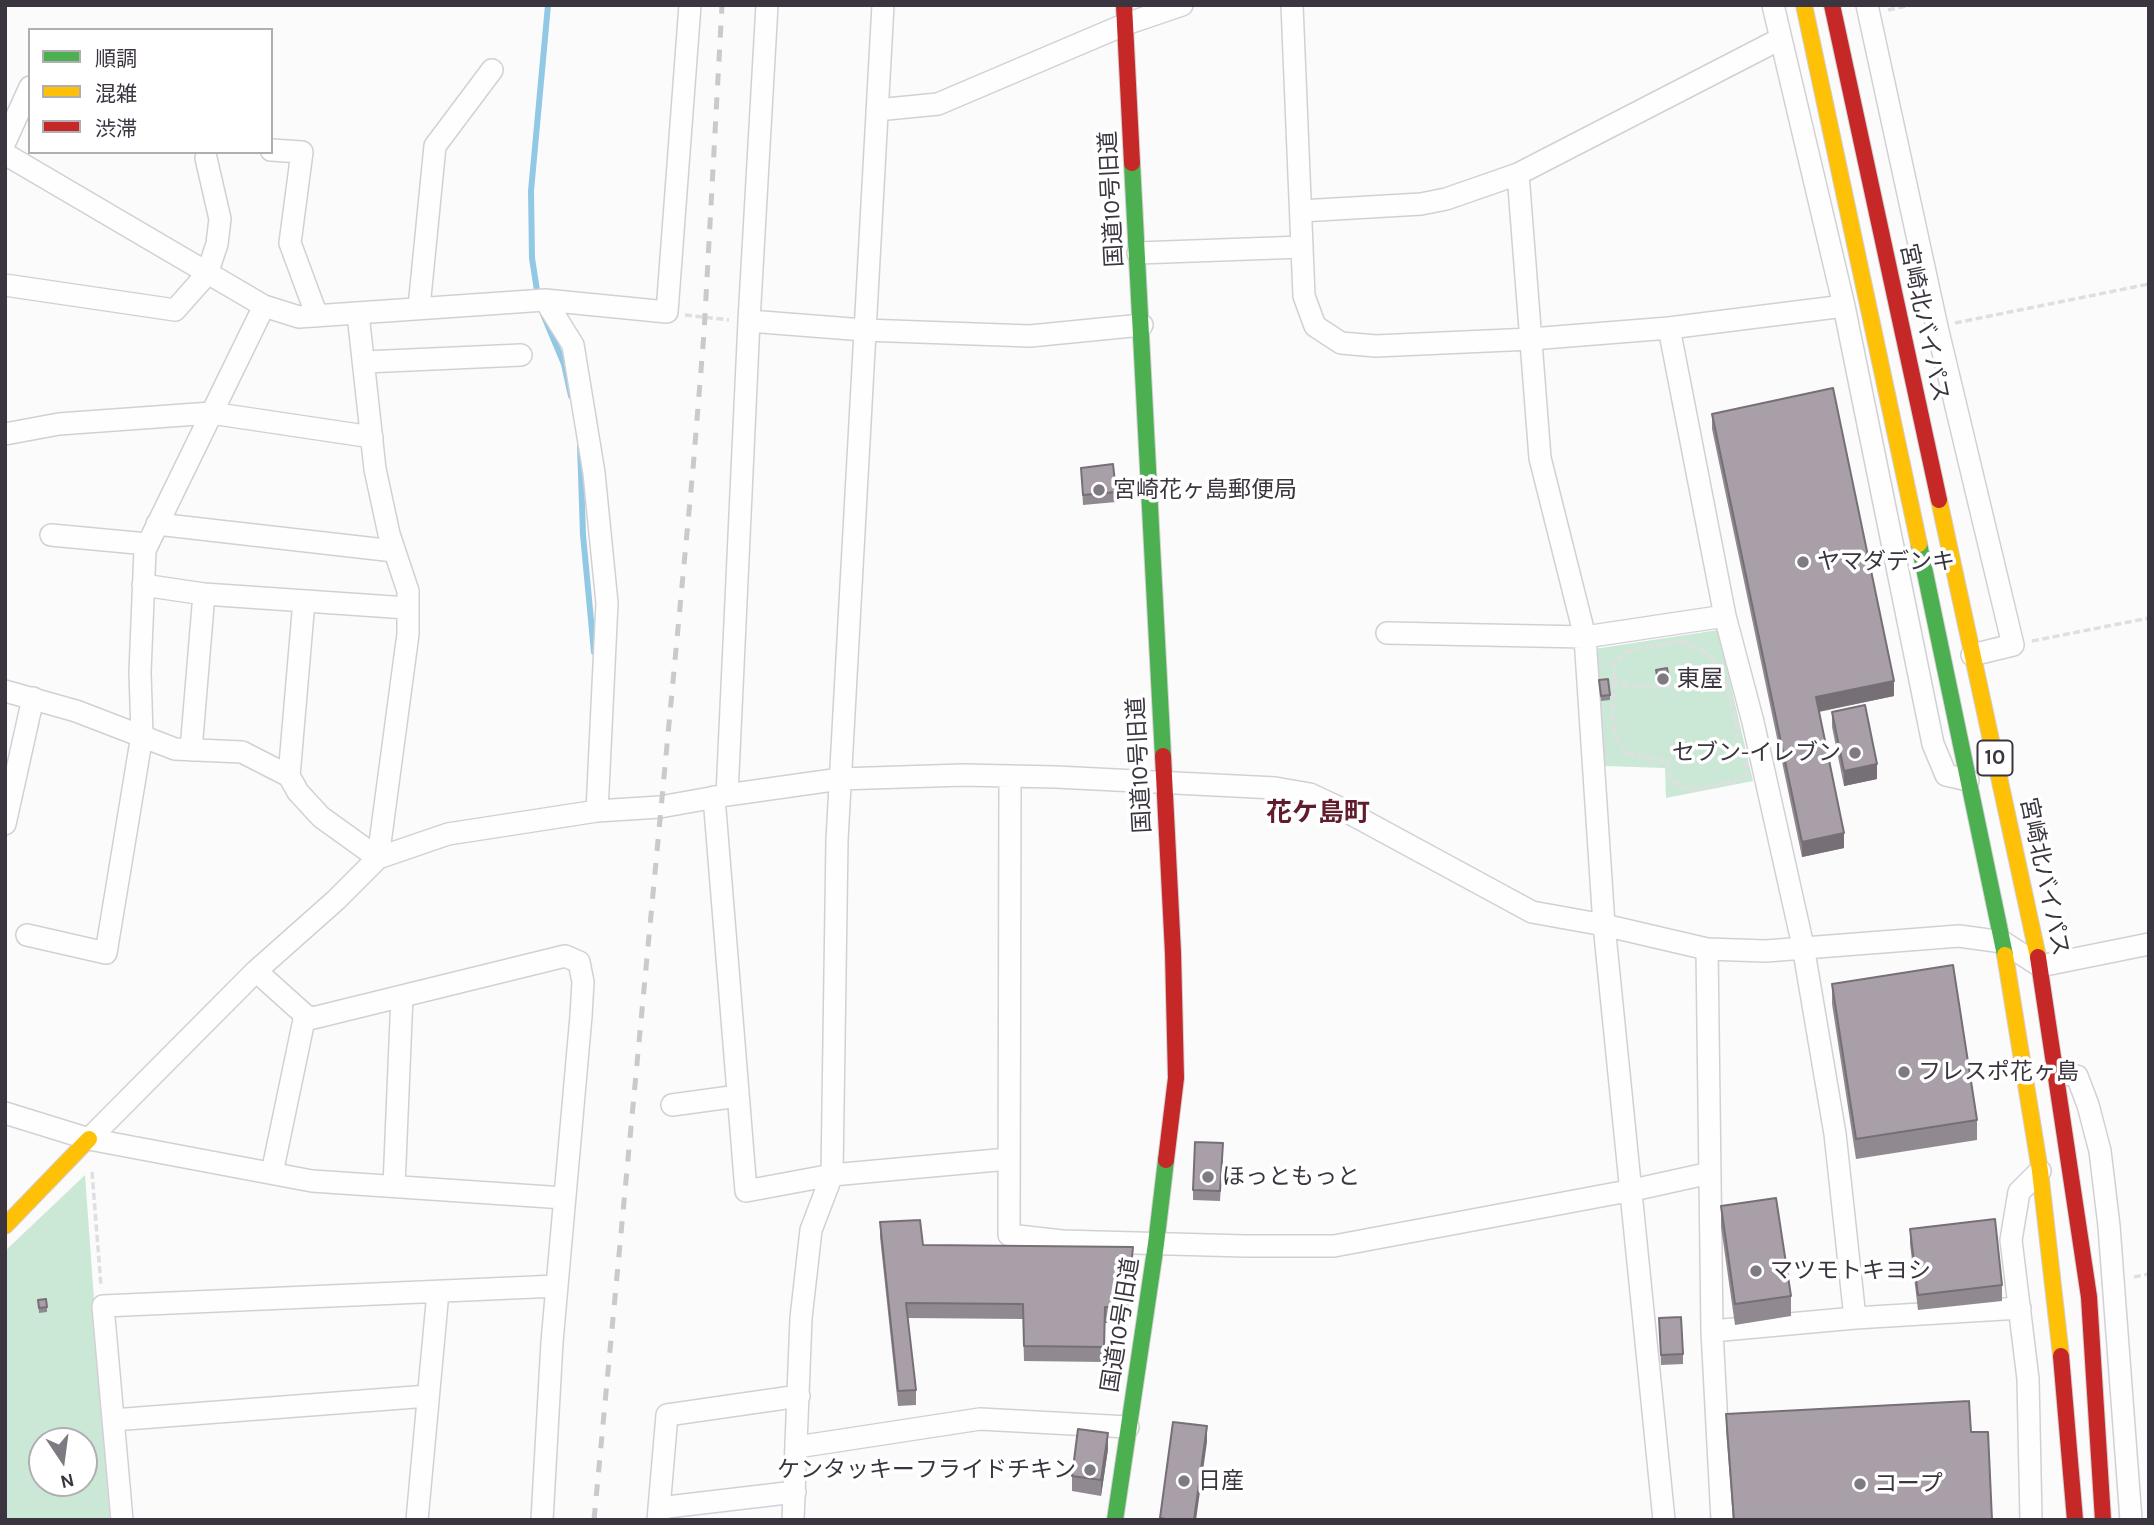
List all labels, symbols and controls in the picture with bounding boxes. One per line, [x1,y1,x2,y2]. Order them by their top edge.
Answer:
legend [28,28,273,154]
text: 順調 [95,47,137,71]
text: 混雑 [95,82,137,106]
text: 渋滞 [95,117,137,141]
street label: 国道10号旧道 [1095,130,1129,268]
street label: 宮崎北バイパス [1894,241,1954,405]
place label: 宮崎花ヶ島郵便局 [1113,476,1297,504]
marker: 宮崎花ヶ島郵便局 [1091,482,1107,498]
place label: ヤマダデンキ [1817,548,1955,576]
marker: ヤマダデンキ [1795,554,1811,570]
place label: 東屋 [1677,665,1723,693]
marker: 東屋 [1655,671,1671,687]
street label: 国道10号旧道 [1123,696,1157,834]
place label: セブン-イレブン [1672,739,1841,767]
road number: 10 [1978,740,2012,776]
marker: セブン-イレブン [1847,745,1863,761]
street label: 宮崎北バイパス [2014,795,2074,959]
district label: 花ケ島町 [1266,798,1370,830]
place label: フレスポ花ヶ島 [1918,1058,2079,1086]
marker: フレスポ花ヶ島 [1896,1064,1912,1080]
place label: ほっともっと [1222,1163,1360,1191]
marker: ほっともっと [1200,1169,1216,1185]
street label: 国道10号旧道 [1097,1256,1145,1394]
place label: マツモトキヨシ [1770,1257,1931,1285]
marker: マツモトキヨシ [1748,1263,1764,1279]
north arrow [28,1427,98,1497]
place label: ケンタッキーフライドチキン [777,1456,1076,1484]
marker: ケンタッキーフライドチキン [1082,1462,1098,1478]
place label: 日産 [1198,1467,1244,1495]
text: N [58,1468,76,1493]
place label: コープ [1874,1470,1943,1498]
marker: 日産 [1176,1473,1192,1489]
marker: コープ [1852,1476,1868,1492]

